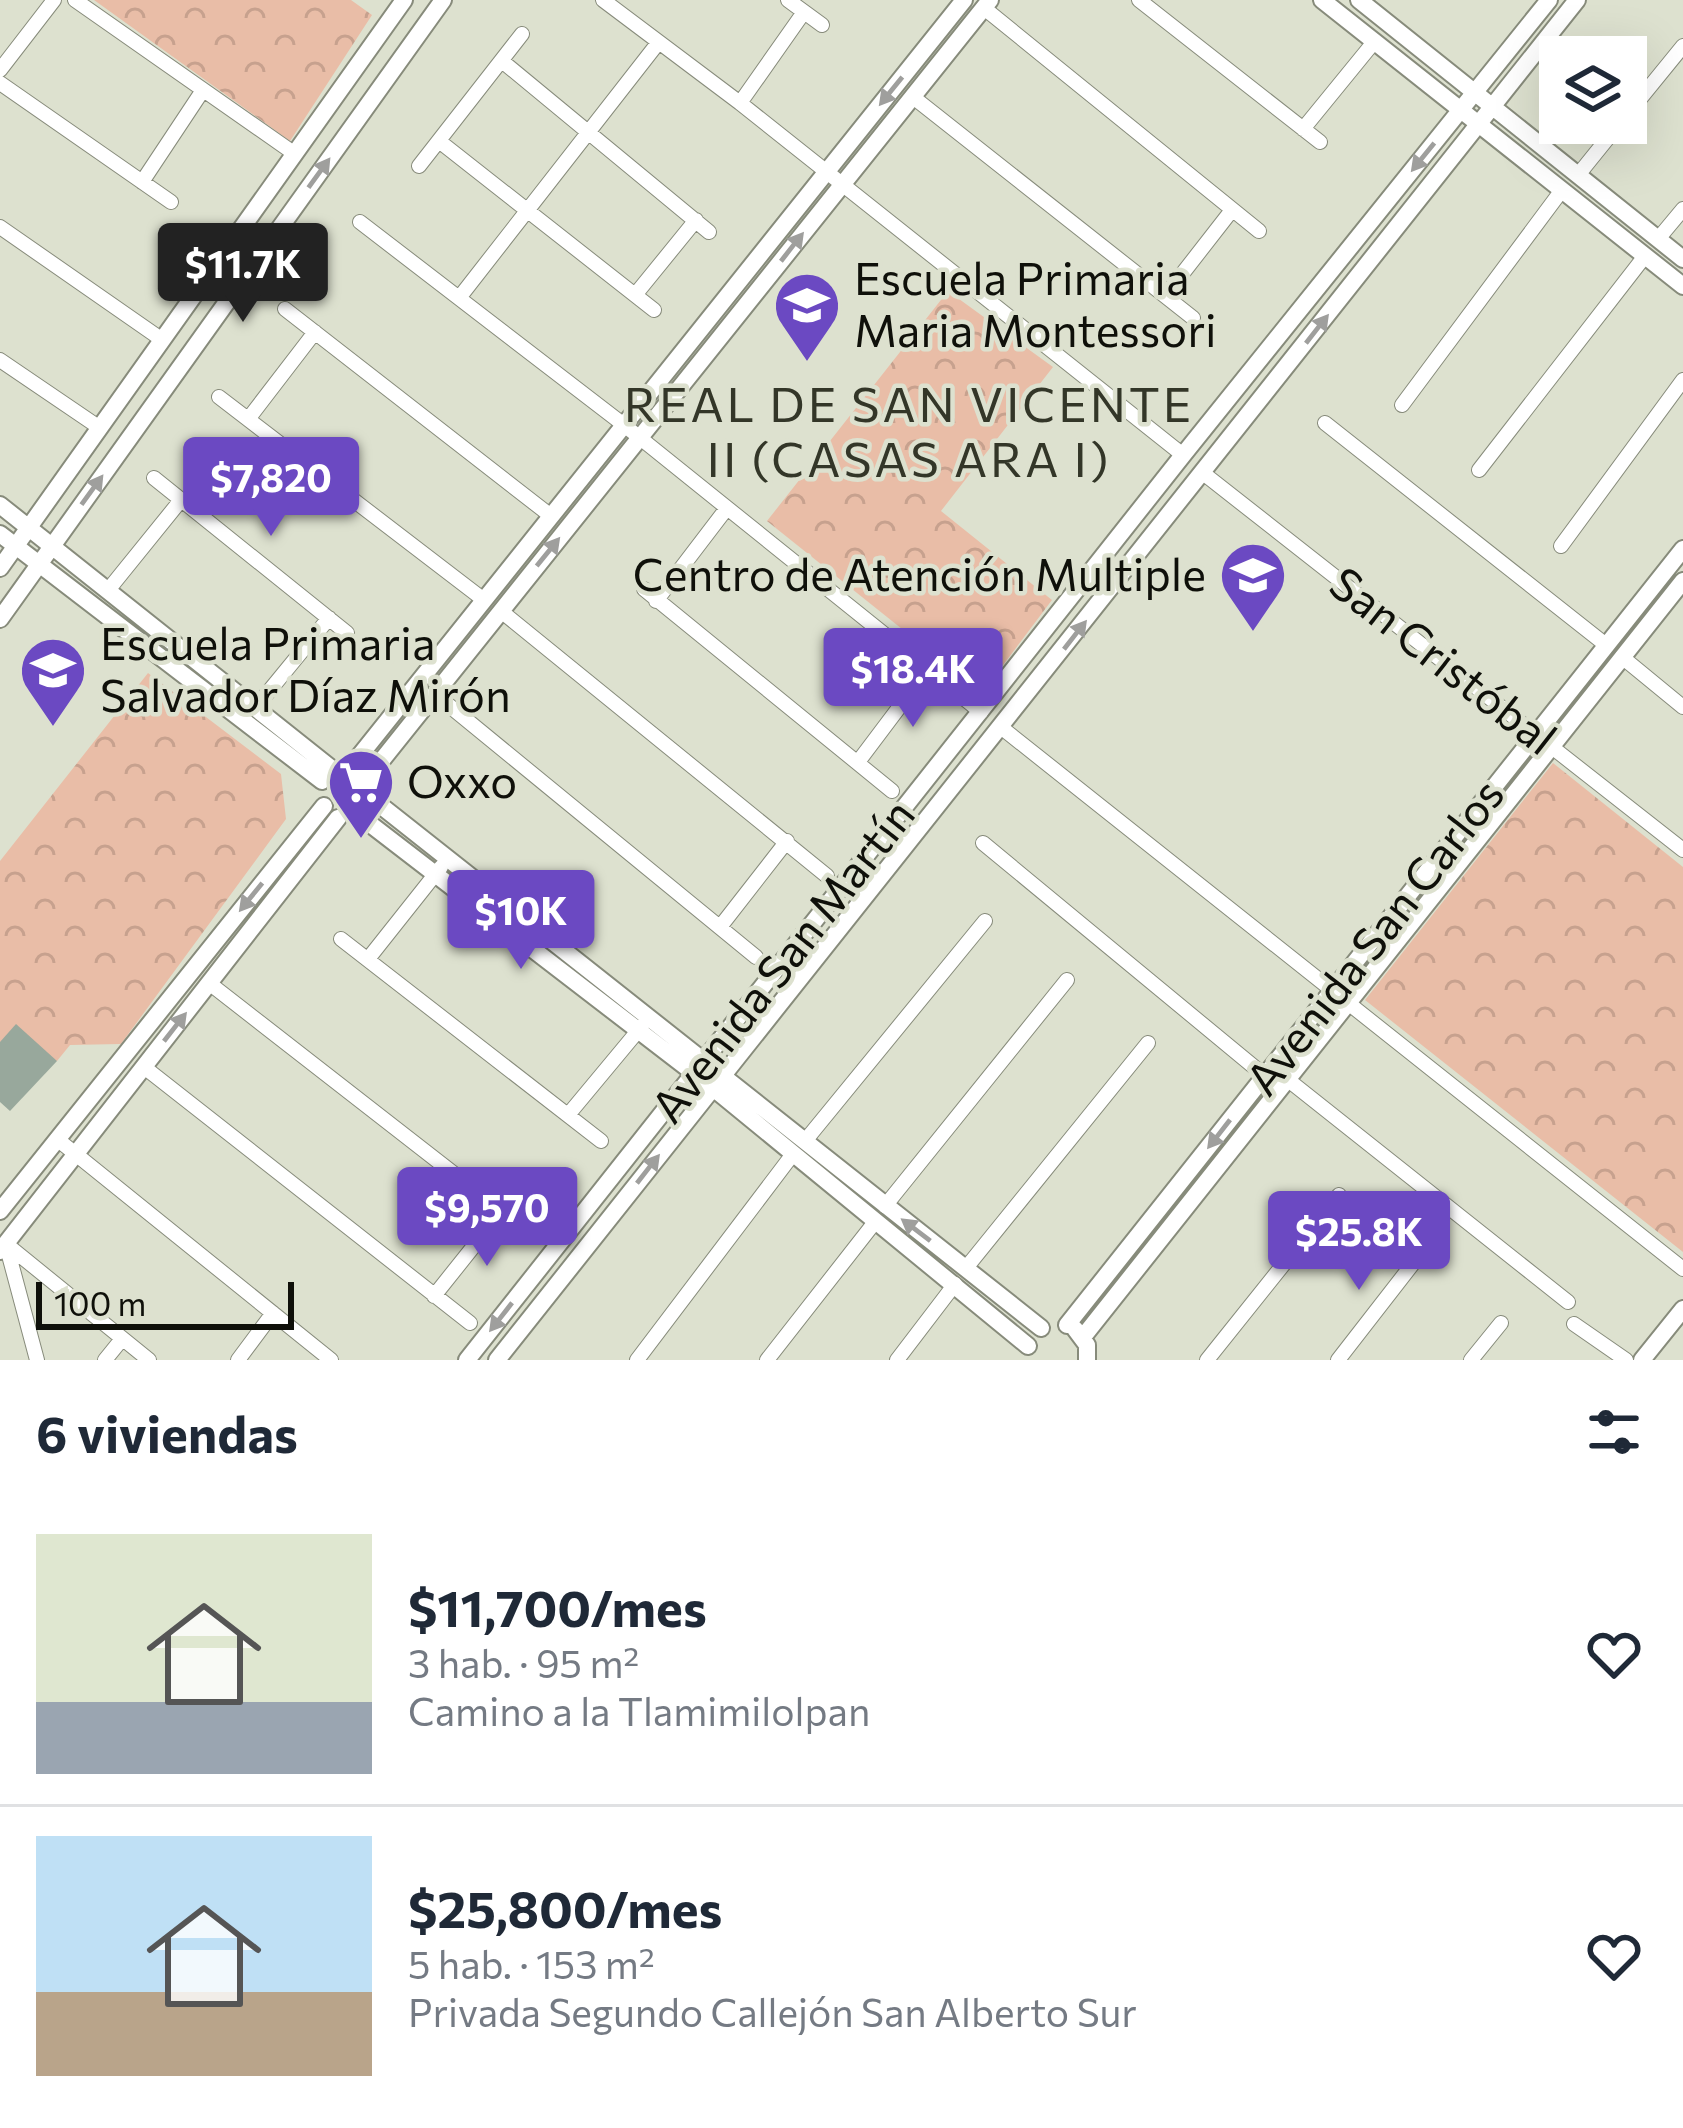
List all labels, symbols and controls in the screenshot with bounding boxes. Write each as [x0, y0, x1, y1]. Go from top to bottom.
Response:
map controls [1539, 36, 1647, 144]
button: layers [1539, 36, 1647, 144]
one-way arrow [878, 76, 904, 106]
one-way arrow [1411, 142, 1437, 172]
one-way arrow [307, 157, 331, 189]
pin: $11.7K [145, 223, 341, 325]
one-way arrow [778, 232, 804, 263]
text: $11.7K [185, 238, 301, 286]
place label: Escuela Primaria Maria Montessori [854, 249, 1217, 356]
school or university icon: Escuela Primaria Maria Montessori [772, 270, 842, 364]
one-way arrow [1304, 314, 1329, 345]
district label: REAL DE SAN VICENTE II (CASAS ARA I) [624, 373, 1194, 487]
pin: $7,820 [173, 437, 369, 539]
text: $7,820 [210, 452, 332, 500]
one-way arrow [80, 474, 103, 506]
one-way arrow [535, 537, 561, 568]
school or university icon: Centro de Atención Multiple [1218, 540, 1288, 634]
place label: Centro de Atención Multiple [633, 545, 1206, 600]
street label: San Cristóbal [1321, 554, 1569, 764]
place label: Escuela Primaria Salvador Díaz Mirón [100, 614, 511, 721]
one-way arrow [1062, 620, 1087, 651]
pin: $18.4K [815, 628, 1011, 730]
school or university icon: Escuela Primaria Salvador Díaz Mirón [18, 635, 88, 729]
text: $18.4K [851, 643, 975, 691]
supermarket icon: Oxxo [326, 747, 396, 841]
place label: Oxxo [407, 752, 517, 807]
street label: Avenida San Carlos [1233, 766, 1513, 1104]
street label: Avenida San Martín [638, 787, 924, 1132]
pin: $10K [450, 870, 592, 972]
one-way arrow [239, 882, 264, 913]
text: $10K [474, 885, 568, 933]
one-way arrow [162, 1011, 187, 1042]
one-way arrow [1207, 1118, 1232, 1149]
one-way arrow [635, 1154, 659, 1185]
pin: $9,570 [389, 1167, 585, 1269]
text: $9,570 [424, 1182, 550, 1230]
pin: $25.8K [1261, 1191, 1457, 1293]
text: $25.8K [1295, 1206, 1423, 1254]
one-way arrow [900, 1219, 932, 1243]
scale bar [36, 1276, 294, 1329]
text: 100 m [54, 1282, 146, 1323]
one-way arrow [489, 1302, 514, 1333]
icon: filters [1581, 1399, 1647, 1465]
text: 6 viviendas [36, 1401, 298, 1464]
text: $11,700/mes [408, 1575, 707, 1638]
icon: home [132, 1582, 276, 1726]
icon: heart [1581, 1621, 1647, 1687]
text: 3 hab. · 95 m² [408, 1638, 639, 1686]
text: Camino a la Tlamimilolpan [408, 1686, 870, 1734]
text: $25,800/mes [408, 1876, 722, 1939]
icon: home [132, 1884, 276, 2028]
icon: heart [1581, 1923, 1647, 1989]
text: 5 hab. · 153 m² [408, 1939, 655, 1987]
text: Privada Segundo Callejón San Alberto Sur [408, 1987, 1137, 2035]

